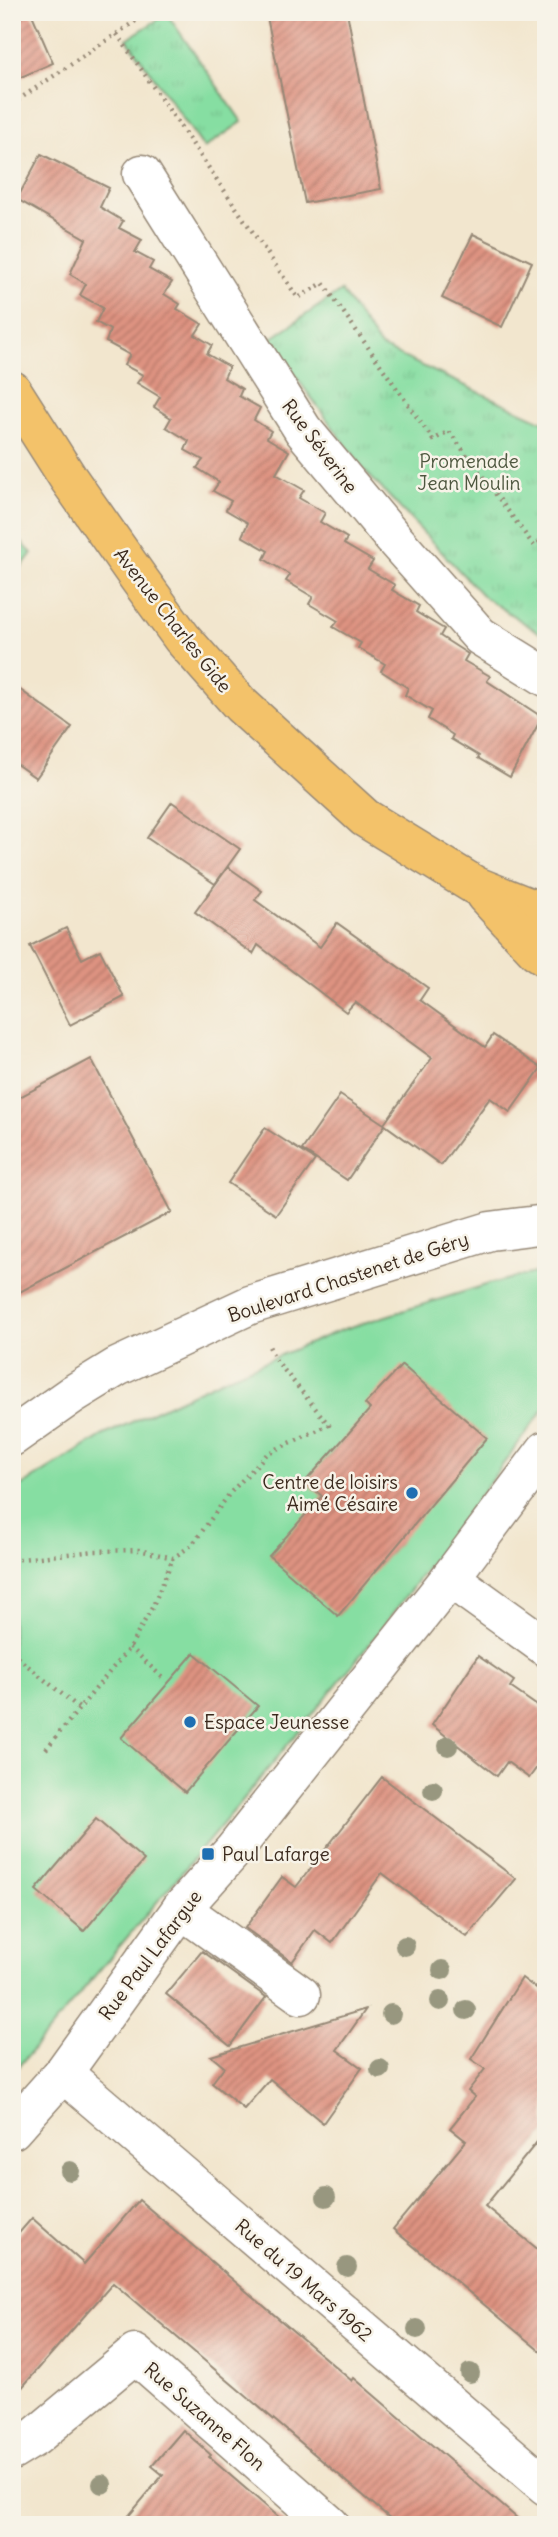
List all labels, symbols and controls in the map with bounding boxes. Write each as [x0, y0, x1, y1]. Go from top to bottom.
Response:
street label: Rue Séverine [277, 394, 363, 498]
park label: Promenade Jean Moulin [418, 449, 520, 495]
street label: Avenue Charles Gide [109, 543, 237, 697]
street label: Boulevard Chastenet de Géry [225, 1227, 471, 1327]
place label: Centre de loisirs Aimé Césaire [262, 1470, 398, 1516]
marker: Centre de loisirs Aimé Césaire [404, 1485, 420, 1501]
place label: Espace Jeunesse [204, 1710, 349, 1734]
marker: Espace Jeunesse [182, 1714, 198, 1730]
place label: Paul Lafarge [222, 1842, 330, 1866]
marker: Paul Lafarge [200, 1846, 216, 1862]
street label: Rue Paul Lafargue [93, 1885, 207, 2025]
street label: Rue du 19 Mars 1962 [230, 2214, 378, 2346]
street label: Rue Suzanne Flon [140, 2357, 270, 2475]

